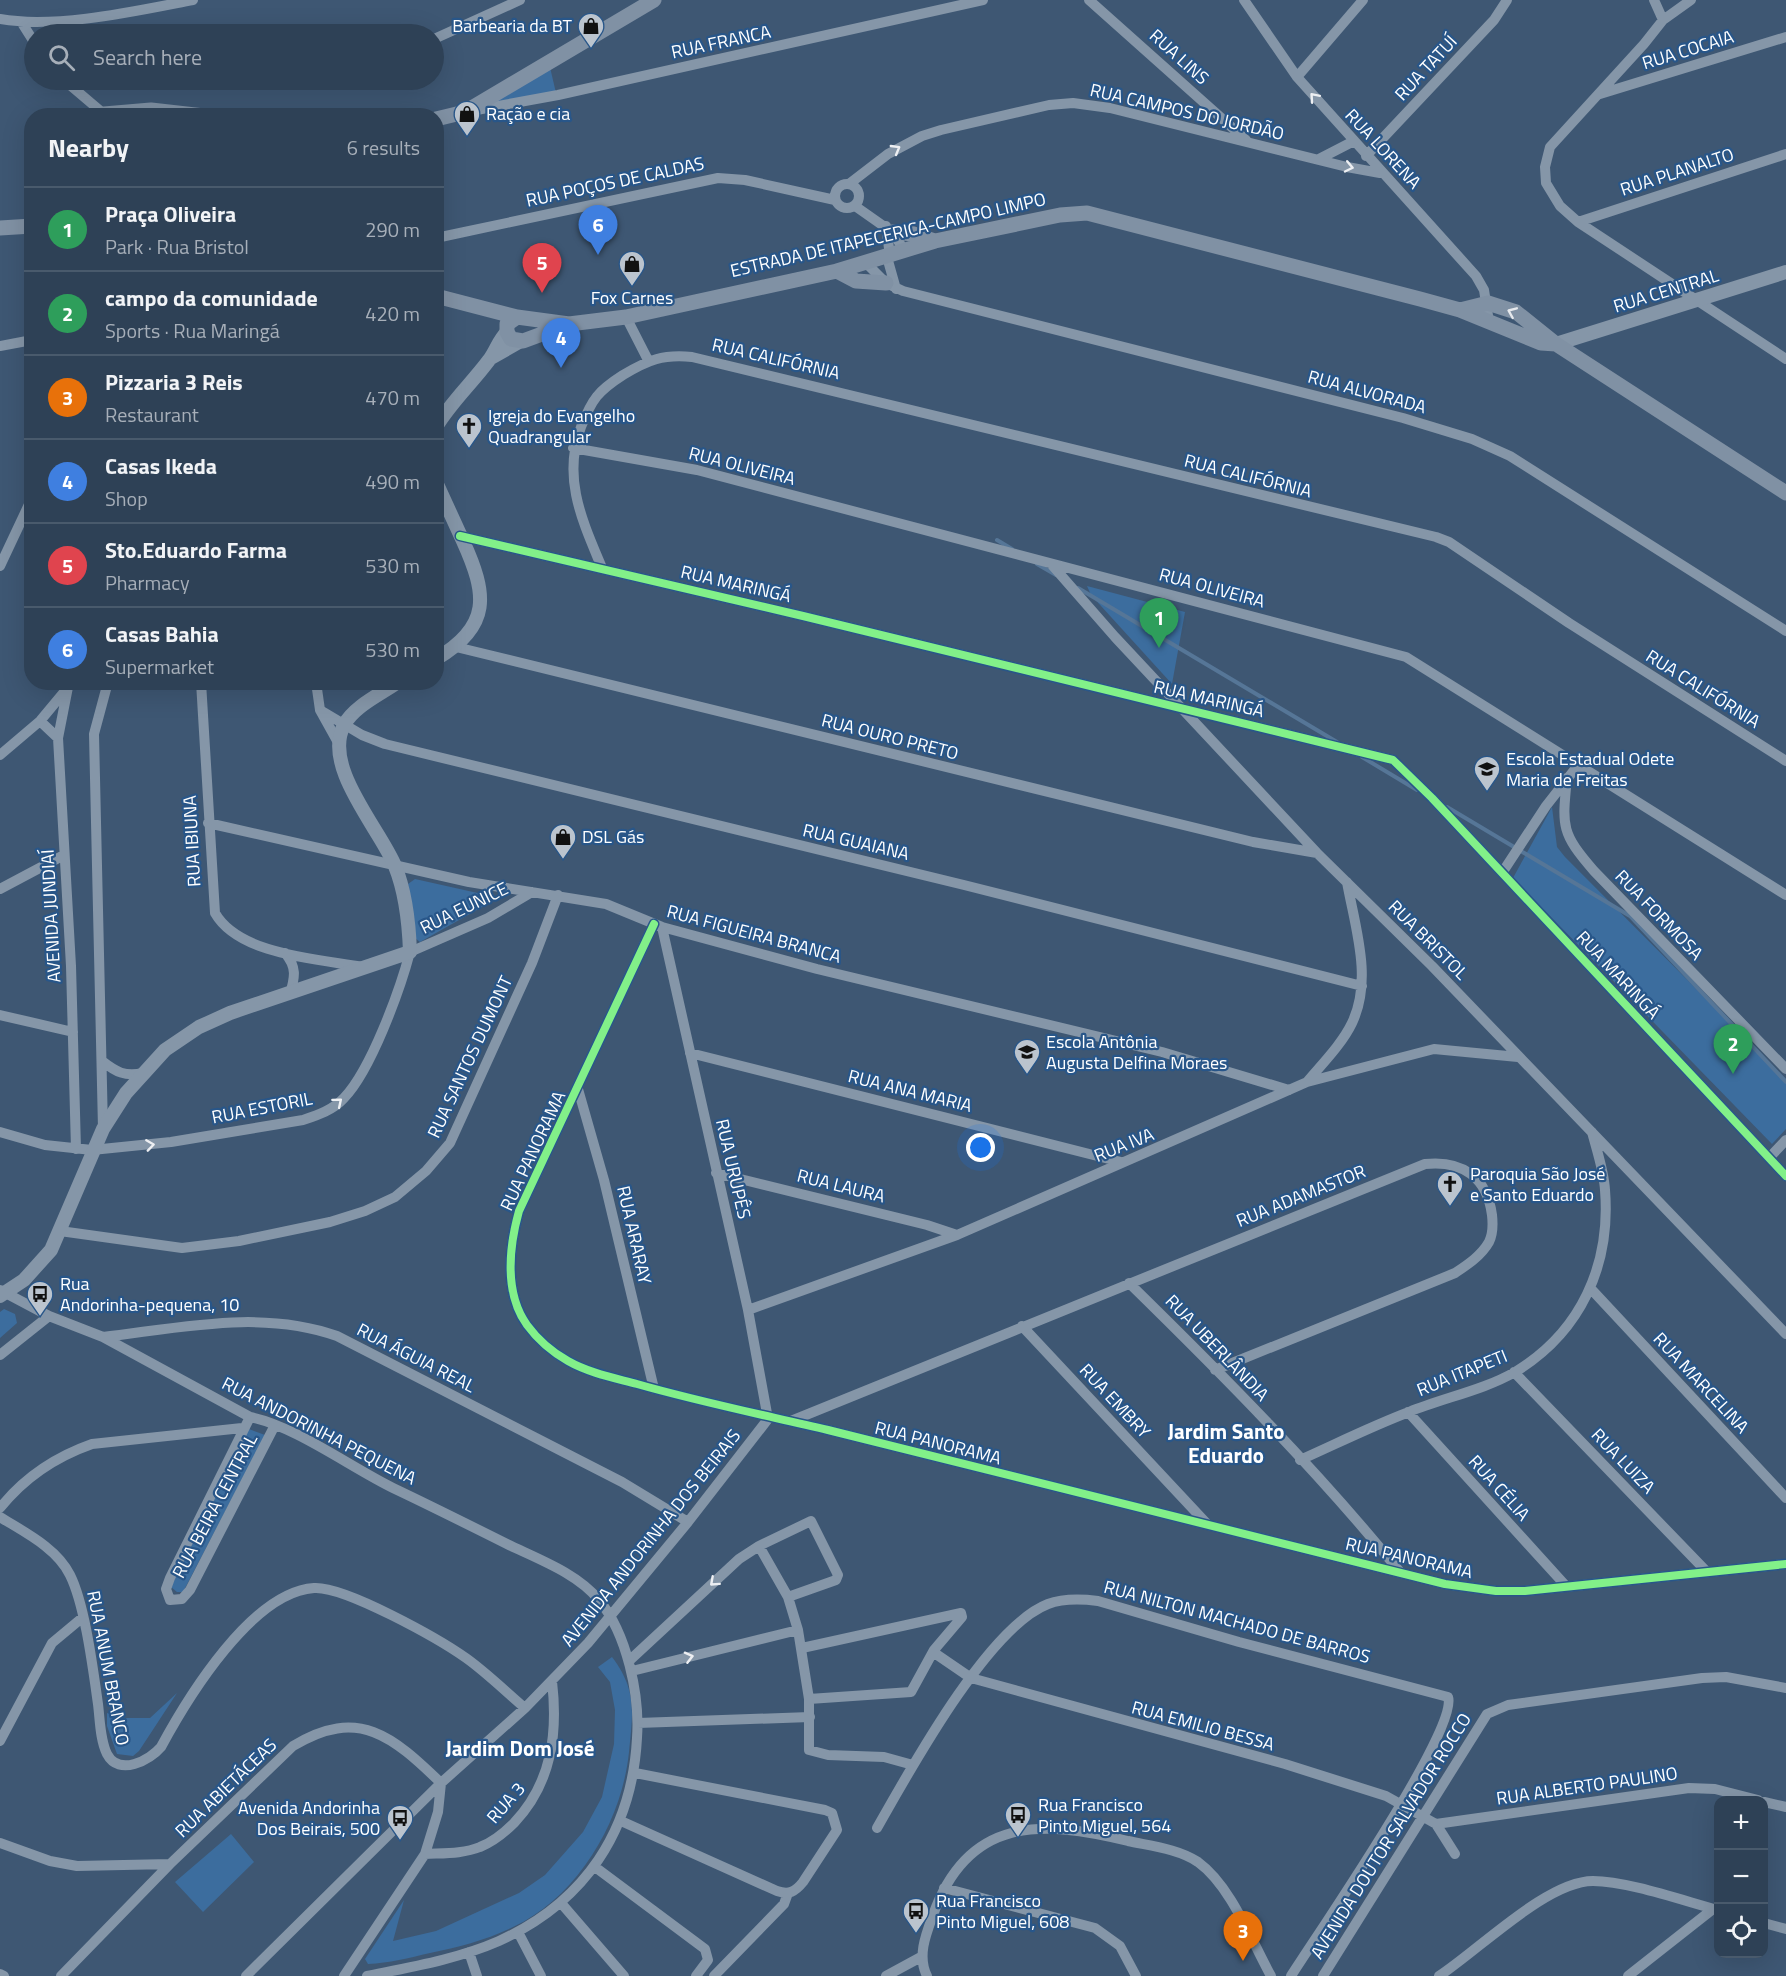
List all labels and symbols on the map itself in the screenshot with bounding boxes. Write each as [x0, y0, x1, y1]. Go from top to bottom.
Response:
shop icon: Barbearia da BT [576, 11, 606, 49]
place label: Barbearia da BT [452, 12, 573, 39]
street label: RUA FRANCA [669, 18, 773, 65]
street label: RUA LINS [1143, 22, 1215, 91]
street label: RUA COCAIA [1639, 23, 1737, 76]
street label: RUA TATUÍ [1388, 28, 1464, 107]
street label: RUA CAMPOS DO JORDÃO [1087, 76, 1287, 147]
one-way arrow [1310, 93, 1321, 104]
shop icon: Ração e cia [452, 99, 482, 137]
place label: Ração e cia [486, 100, 570, 127]
street label: RUA LORENA [1339, 102, 1428, 195]
street label: RUA PLANALTO [1617, 140, 1737, 203]
one-way arrow [890, 145, 900, 157]
street label: RUA POÇOS DE CALDAS [523, 149, 706, 214]
one-way arrow [1344, 160, 1354, 173]
street label: ESTRADA DE ITAPECERICA-CAMPO LIMPO [727, 185, 1048, 284]
pin: 6 [578, 206, 618, 255]
pin: 5 [522, 244, 562, 293]
shop icon: Fox Carnes [617, 249, 647, 287]
street label: RUA CENTRAL [1610, 262, 1722, 319]
place label: Fox Carnes [591, 284, 673, 311]
one-way arrow [1508, 307, 1519, 319]
pin: 4 [542, 318, 580, 368]
street label: RUA CALIFÓRNIA [710, 331, 843, 386]
street label: RUA ALVORADA [1305, 363, 1430, 420]
place label: Igreja do Evangelho Quadrangular [488, 402, 635, 450]
church icon: Igreja do Evangelho Quadrangular [454, 411, 484, 449]
street label: RUA OLIVEIRA [686, 439, 798, 492]
street label: RUA CALIFÓRNIA [1182, 447, 1315, 504]
street label: RUA MARINGÁ [678, 558, 794, 609]
street label: RUA OLIVEIRA [1156, 560, 1268, 615]
pin: 1 [1140, 598, 1178, 648]
street label: RUA CALIFÓRNIA [1641, 643, 1766, 735]
street label: RUA MARINGÁ [1151, 673, 1267, 724]
street label: RUA OURO PRETO [819, 706, 961, 767]
place label: Escola Estadual Odete Maria de Freitas [1506, 745, 1674, 793]
school or university icon: Escola Estadual Odete Maria de Freitas [1472, 754, 1502, 792]
street label: RUA IBIUNA [176, 794, 207, 888]
street label: RUA GUAIANA [800, 816, 912, 867]
shop icon: DSL Gás [548, 822, 578, 860]
place label: DSL Gás [582, 823, 644, 850]
street label: AVENIDA JUNDIAÍ [33, 848, 67, 983]
street label: RUA FORMOSA [1609, 863, 1710, 966]
street label: RUA EUNICE [415, 875, 512, 941]
street label: RUA BRISTOL [1382, 894, 1475, 986]
street label: RUA FIGUEIRA BRANCA [664, 897, 844, 970]
street label: RUA MARINGÁ [1570, 924, 1667, 1025]
street label: RUA SANTOS DUMONT [420, 971, 519, 1142]
pin: 2 [1714, 1024, 1752, 1074]
place label: Escola Antônia Augusta Delfina Moraes [1046, 1028, 1227, 1076]
school or university icon: Escola Antônia Augusta Delfina Moraes [1012, 1037, 1042, 1075]
street label: RUA ANA MARIA [845, 1062, 975, 1119]
street label: RUA ESTORIL [209, 1084, 315, 1130]
street label: RUA PANORAMA [493, 1086, 572, 1215]
one-way arrow [331, 1098, 342, 1109]
street label: RUA URUPÊS [709, 1116, 758, 1222]
street label: RUA IVA [1090, 1120, 1158, 1169]
your location [966, 1133, 995, 1162]
one-way arrow [146, 1140, 155, 1152]
street label: RUA ADAMASTOR [1232, 1157, 1370, 1234]
place label: Paroquia São José e Santo Eduardo [1470, 1160, 1605, 1208]
street label: RUA LAURA [794, 1162, 888, 1210]
church icon: Paroquia São José e Santo Eduardo [1435, 1169, 1465, 1207]
street label: RUA ARARAY [610, 1183, 659, 1287]
place label: Rua Andorinha-pequena, 10 [60, 1270, 239, 1318]
bus stop icon: Rua Andorinha-pequena, 10 [25, 1279, 55, 1317]
street label: RUA UBERLÂNDIA [1159, 1288, 1276, 1407]
street label: RUA ÁGUIA REAL [352, 1316, 481, 1399]
street label: RUA MARCELINA [1647, 1326, 1756, 1440]
street label: RUA ITAPETI [1412, 1342, 1511, 1403]
street label: RUA EMBRY [1074, 1357, 1157, 1444]
street label: RUA ANDORINHA PEQUENA [217, 1370, 421, 1491]
street label: RUA PANORAMA [872, 1414, 1005, 1471]
district label: Jardim Santo Eduardo [1168, 1415, 1284, 1471]
street label: RUA LUIZA [1585, 1422, 1662, 1500]
street label: AVENIDA ANDORINHA DOS BEIRAIS [554, 1423, 747, 1652]
street label: RUA BEIRA CENTRAL [165, 1428, 264, 1583]
street label: RUA CÉLIA [1462, 1449, 1537, 1527]
street label: RUA PANORAMA [1343, 1530, 1476, 1585]
street label: RUA NILTON MACHADO DE BARROS [1101, 1573, 1373, 1670]
one-way arrow [710, 1575, 720, 1586]
street label: RUA ANUM BRANCO [80, 1588, 137, 1748]
one-way arrow [683, 1652, 693, 1665]
street label: RUA EMILIO BESSA [1129, 1693, 1278, 1758]
street label: AVENIDA DOUTOR SALVADOR ROCCO [1303, 1707, 1478, 1964]
street label: RUA ABIETÁCEAS [169, 1732, 283, 1843]
district label: Jardim Dom José [446, 1732, 594, 1764]
street label: RUA ALBERTO PAULINO [1494, 1759, 1679, 1812]
street label: RUA 3 [480, 1776, 531, 1829]
place label: Rua Francisco Pinto Miguel, 564 [1038, 1791, 1171, 1839]
place label: Avenida Andorinha Dos Beirais, 500 [238, 1794, 380, 1842]
bus stop icon: Rua Francisco Pinto Miguel, 564 [1003, 1800, 1033, 1838]
bus stop icon: Avenida Andorinha Dos Beirais, 500 [385, 1803, 415, 1841]
place label: Rua Francisco Pinto Miguel, 608 [936, 1887, 1069, 1935]
bus stop icon: Rua Francisco Pinto Miguel, 608 [901, 1896, 931, 1934]
pin: 3 [1224, 1912, 1262, 1961]

